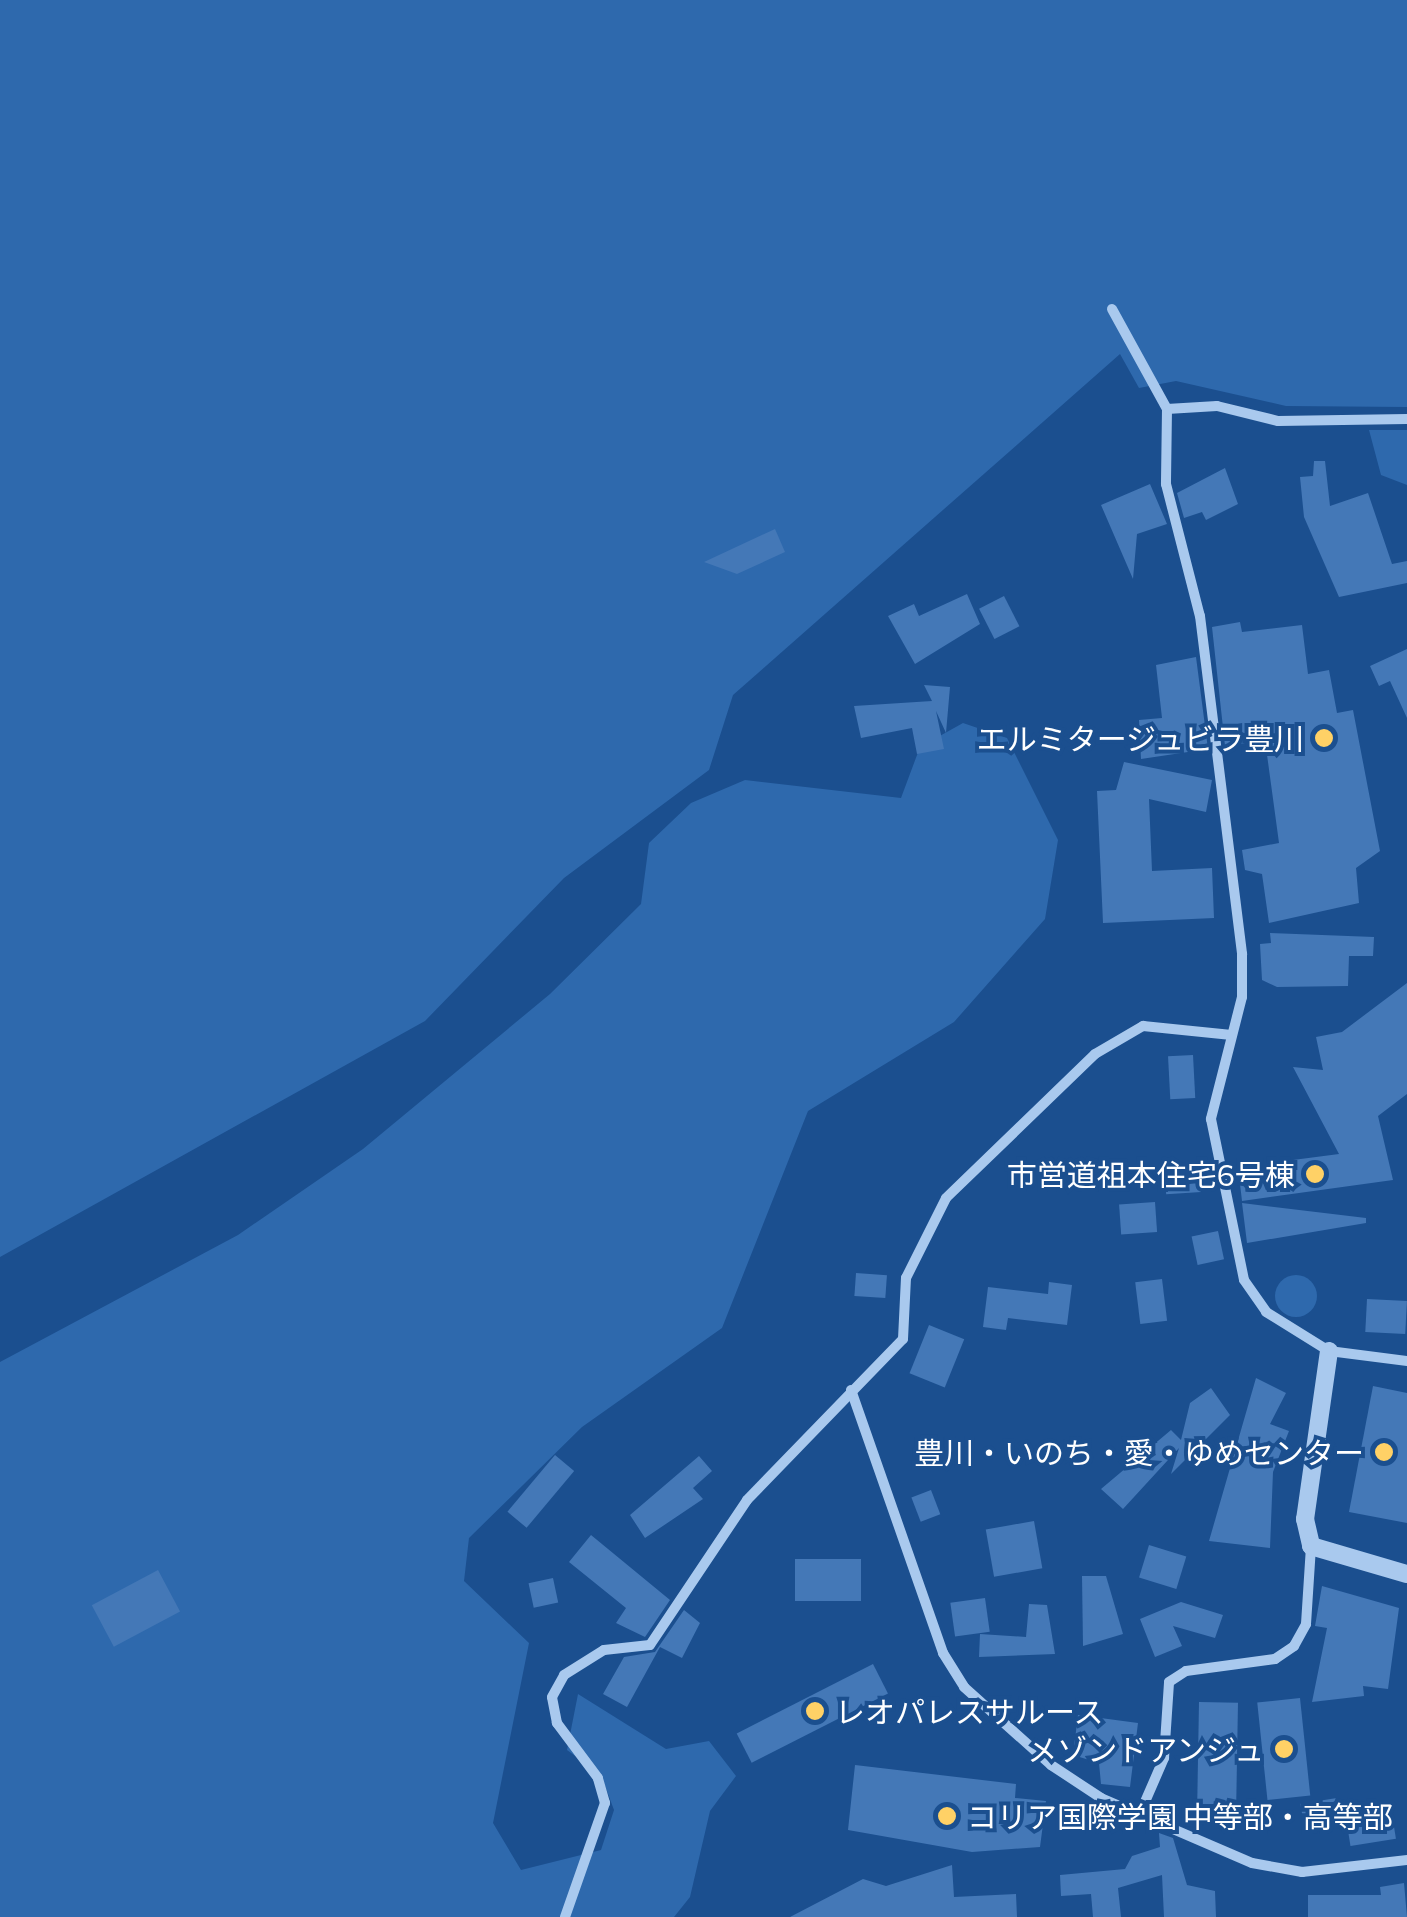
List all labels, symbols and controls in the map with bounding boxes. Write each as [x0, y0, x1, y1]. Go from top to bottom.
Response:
place label: エルミタージュビラ豊川 [974, 720, 1304, 756]
marker: エルミタージュビラ豊川 [1313, 727, 1335, 749]
place label: 市営道祖本住宅6号棟 [1007, 1156, 1295, 1192]
marker: 市営道祖本住宅6号棟 [1304, 1163, 1326, 1185]
place label: 豊川・いのち・愛・ゆめセンター [914, 1434, 1364, 1470]
marker: 豊川・いのち・愛・ゆめセンター [1373, 1441, 1395, 1463]
place label: レオパレスサルース [835, 1693, 1105, 1729]
marker: レオパレスサルース [804, 1700, 826, 1722]
place label: メゾンドアンジュ [1024, 1731, 1264, 1767]
marker: メゾンドアンジュ [1273, 1738, 1295, 1760]
place label: コリア国際学園 中等部・高等部 [967, 1798, 1393, 1834]
marker: コリア国際学園 中等部・高等部 [936, 1805, 958, 1827]

